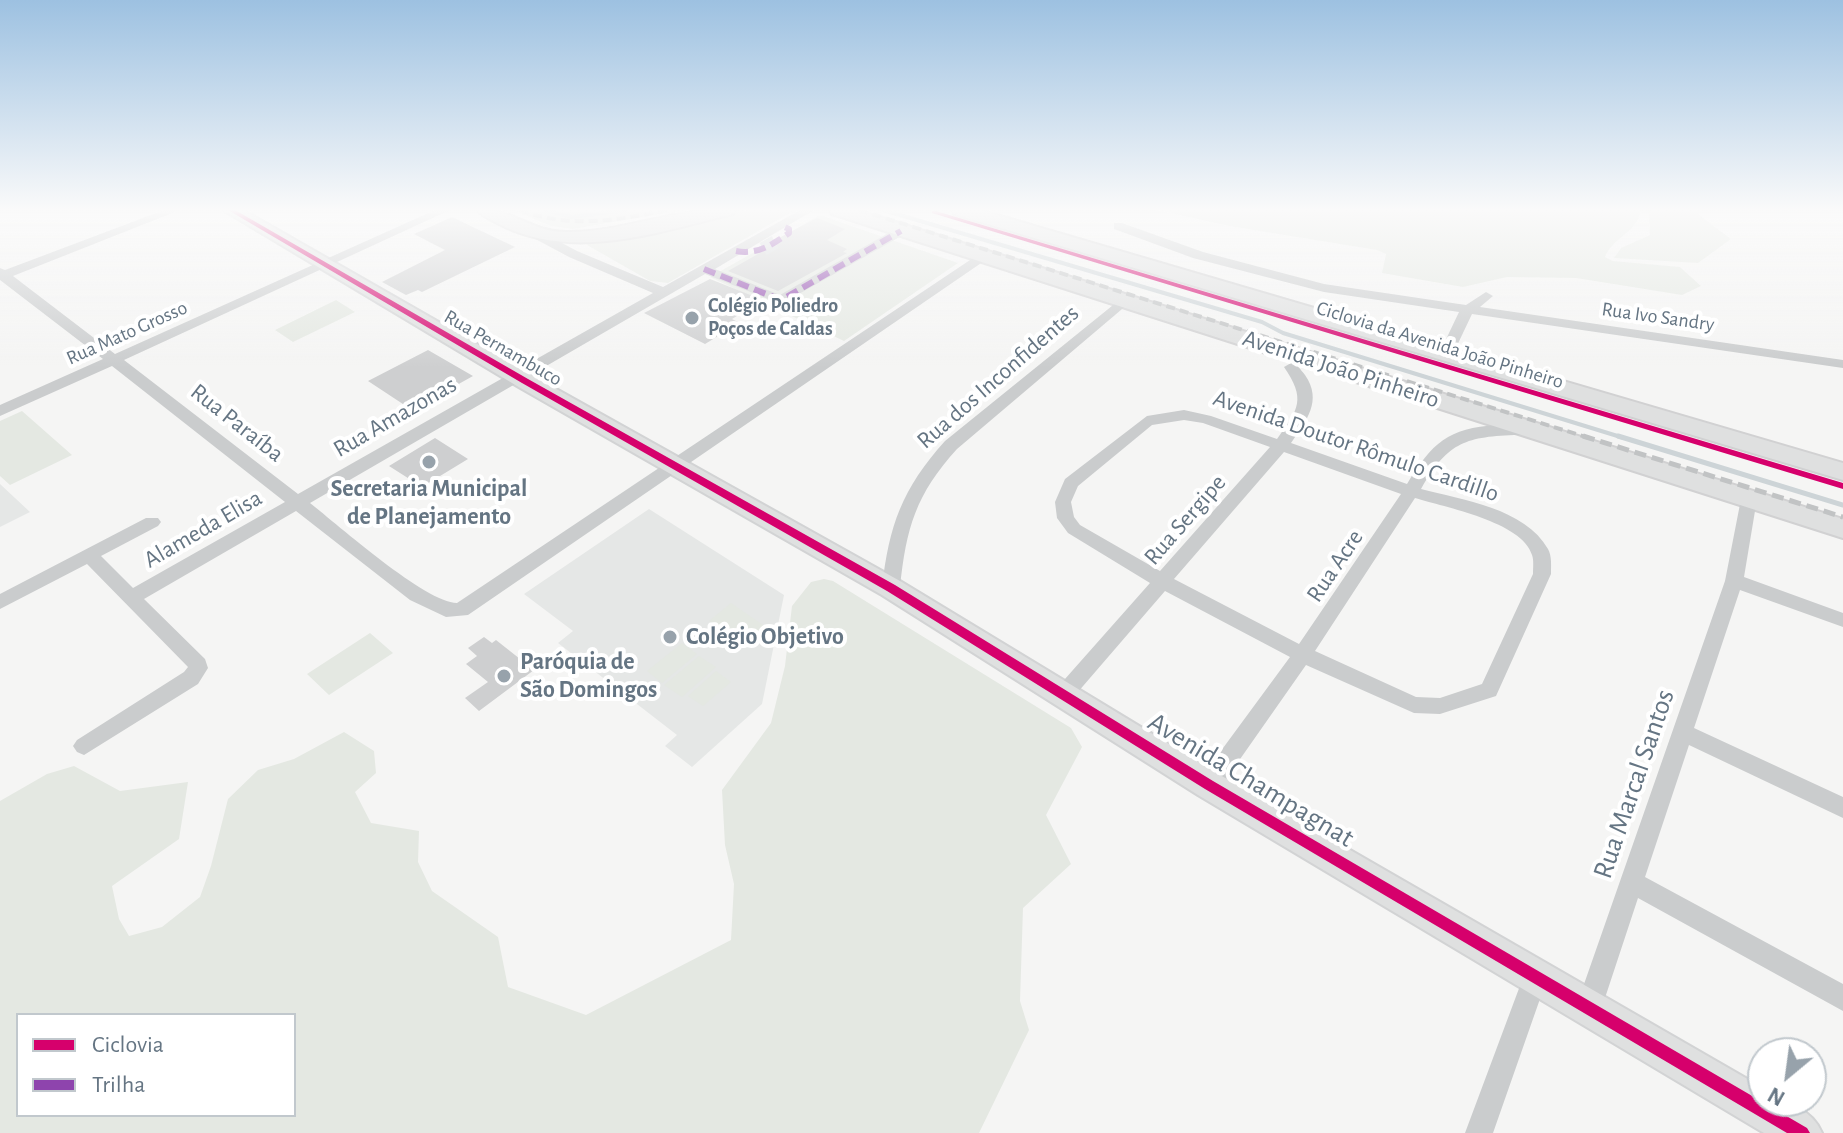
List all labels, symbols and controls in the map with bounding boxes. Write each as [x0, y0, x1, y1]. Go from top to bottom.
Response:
place label: Colégio Poliedro Poços de Caldas [708, 294, 838, 341]
street label: Rua Mato Grosso [63, 296, 191, 370]
street label: Ciclovia da Avenida João Pinheiro [1314, 296, 1566, 394]
street label: Rua Ivo Sandry [1600, 297, 1716, 337]
street label: Rua dos Inconfidentes [911, 299, 1085, 455]
street label: Rua Pernambuco [440, 305, 566, 391]
marker: Colégio Poliedro Poços de Caldas [683, 309, 701, 327]
street label: Avenida João Pinheiro [1239, 324, 1443, 414]
street label: Rua Amazonas [328, 370, 462, 464]
street label: Rua Paraíba [185, 378, 289, 468]
street label: Avenida Doutor Rômulo Cardillo [1209, 384, 1503, 508]
marker: Secretaria Municipal de Planejamento [420, 453, 438, 471]
street label: Rua Sergipe [1138, 469, 1232, 571]
place label: Secretaria Municipal de Planejamento [331, 475, 527, 531]
street label: Alameda Elisa [139, 484, 267, 574]
street label: Rua Acre [1300, 524, 1370, 608]
place label: Colégio Objetivo [686, 623, 844, 651]
marker: Colégio Objetivo [661, 628, 679, 646]
place label: Paróquia de São Domingos [520, 648, 657, 704]
marker: Paróquia de São Domingos [495, 667, 513, 685]
street label: Rua Marcal Santos [1586, 685, 1682, 883]
street label: Avenida Champagnat [1142, 705, 1360, 855]
legend [16, 1013, 296, 1117]
text: Ciclovia [92, 1033, 164, 1057]
north arrow [1747, 1037, 1827, 1117]
text: Trilha [92, 1073, 145, 1097]
text: N [1764, 1083, 1788, 1110]

